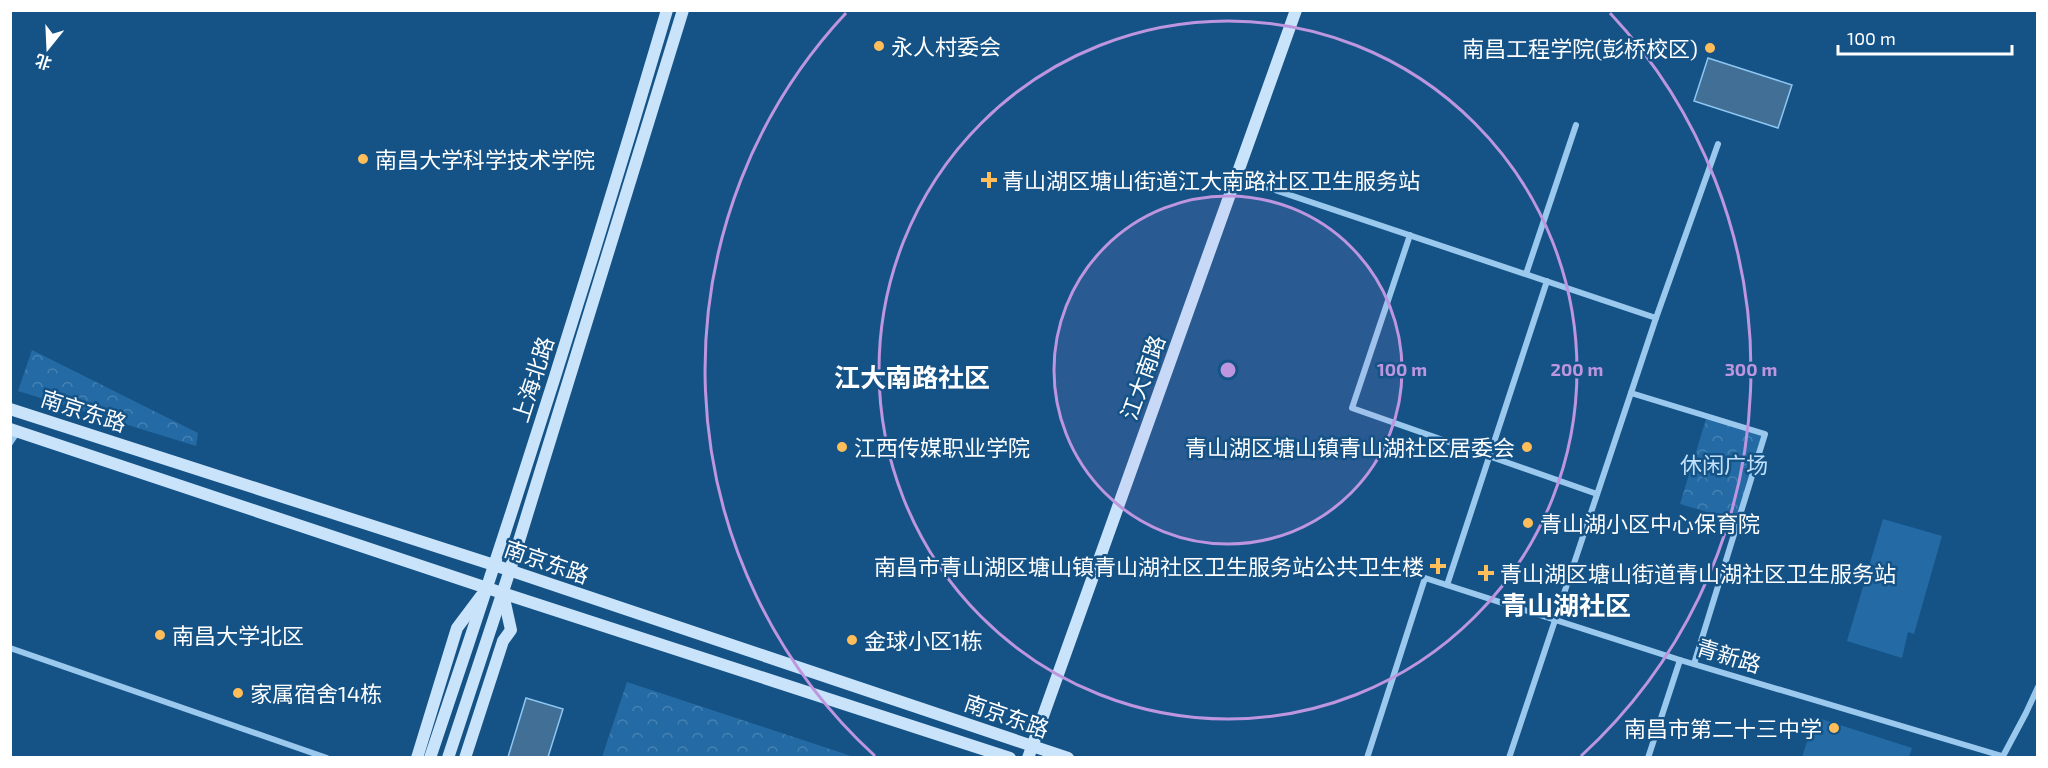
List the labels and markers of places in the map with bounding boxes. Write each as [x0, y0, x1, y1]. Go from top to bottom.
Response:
place label: 永人村委会 [891, 33, 1001, 59]
place label: 南昌工程学院(彭桥校区) [1462, 35, 1698, 61]
marker: 永人村委会 [872, 39, 886, 53]
marker: 南昌工程学院(彭桥校区) [1703, 41, 1717, 55]
place label: 南昌大学科学技术学院 [375, 146, 595, 172]
marker: 南昌大学科学技术学院 [356, 152, 370, 166]
place label: 青山湖区塘山街道江大南路社区卫生服务站 [1002, 167, 1420, 193]
marker: 青山湖区塘山街道江大南路社区卫生服务站 [980, 171, 998, 189]
centre of rings [1218, 360, 1238, 380]
place label: 江西传媒职业学院 [854, 434, 1030, 460]
place label: 青山湖区塘山镇青山湖社区居委会 [1185, 434, 1515, 460]
marker: 江西传媒职业学院 [835, 440, 849, 454]
marker: 青山湖区塘山镇青山湖社区居委会 [1520, 440, 1534, 454]
place label: 青山湖小区中心保育院 [1540, 510, 1760, 536]
marker: 青山湖小区中心保育院 [1521, 516, 1535, 530]
place label: 南昌市青山湖区塘山镇青山湖社区卫生服务站公共卫生楼 [874, 553, 1424, 579]
marker: 南昌市青山湖区塘山镇青山湖社区卫生服务站公共卫生楼 [1429, 557, 1447, 575]
place label: 青山湖区塘山街道青山湖社区卫生服务站 [1500, 560, 1896, 586]
marker: 青山湖区塘山街道青山湖社区卫生服务站 [1477, 564, 1495, 582]
place label: 南昌大学北区 [172, 622, 304, 648]
place label: 金球小区1栋 [864, 627, 983, 653]
marker: 南昌大学北区 [153, 628, 167, 642]
marker: 金球小区1栋 [845, 633, 859, 647]
place label: 家属宿舍14栋 [250, 680, 382, 706]
marker: 家属宿舍14栋 [231, 686, 245, 700]
place label: 南昌市第二十三中学 [1624, 715, 1822, 741]
marker: 南昌市第二十三中学 [1827, 721, 1841, 735]

